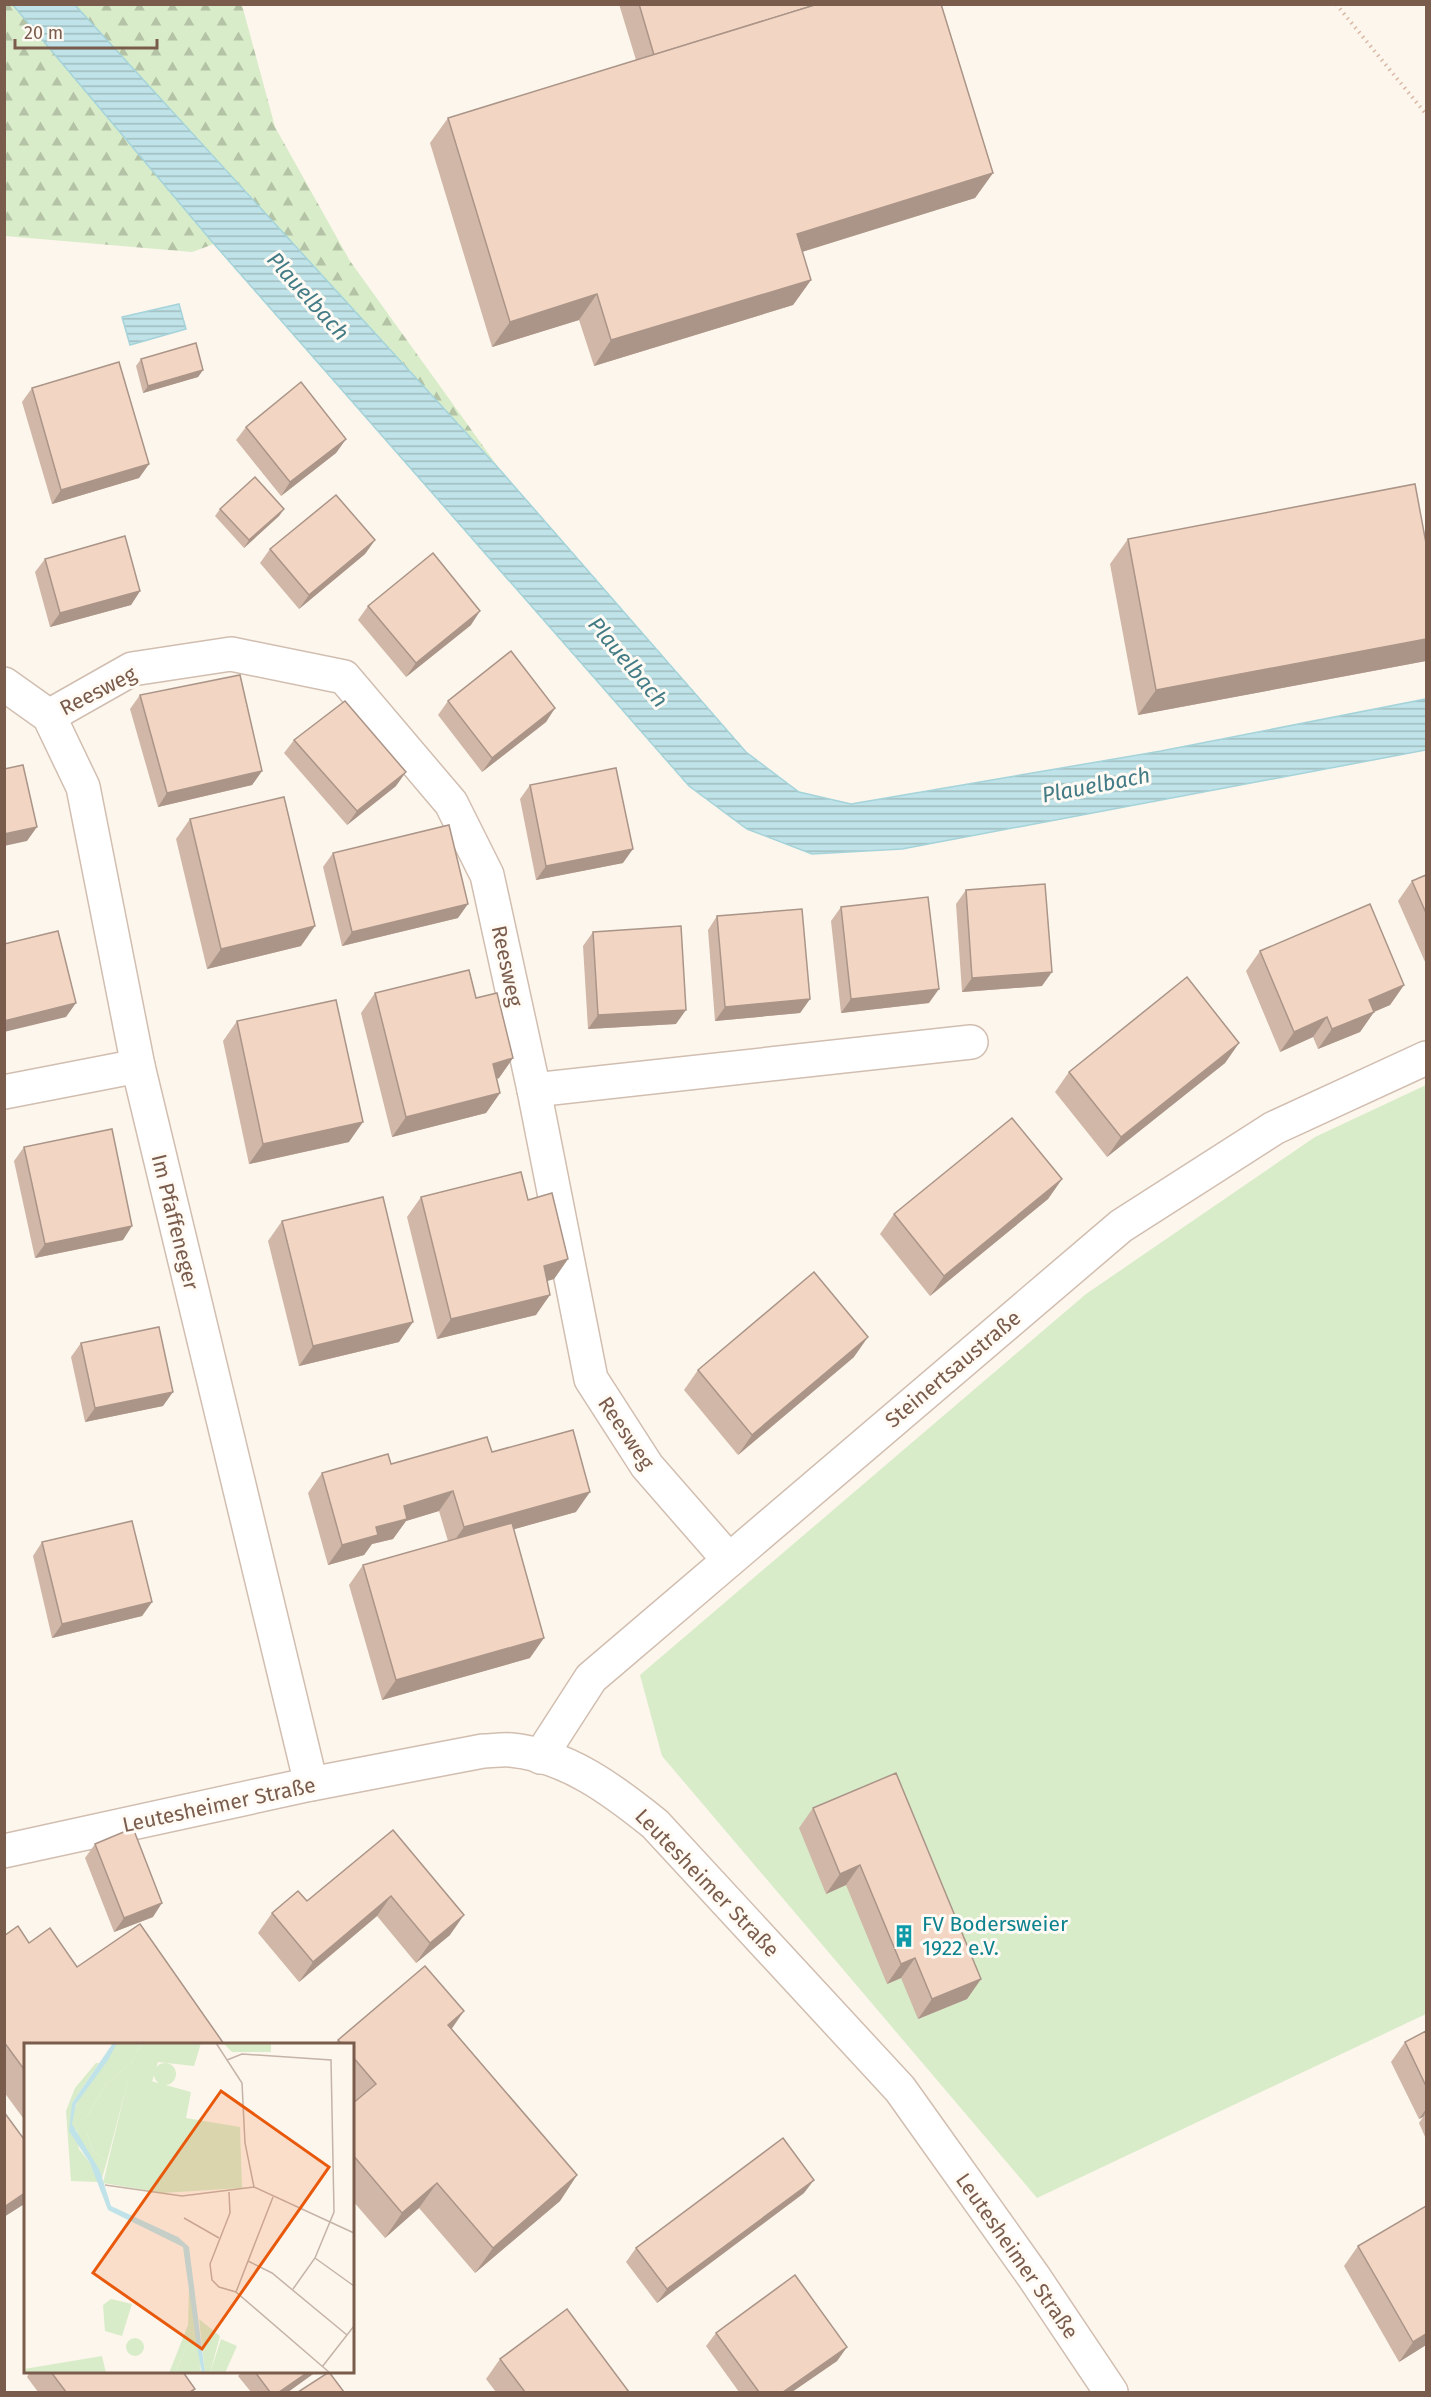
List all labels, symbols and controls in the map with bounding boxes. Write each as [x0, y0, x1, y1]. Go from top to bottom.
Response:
scale bar [15, 12, 158, 50]
text: 20 m [24, 22, 63, 44]
water label: Plauelbach [261, 246, 355, 346]
water label: Plauelbach [582, 611, 674, 713]
street label: Reesweg [55, 661, 141, 721]
water label: Plauelbach [1039, 761, 1153, 809]
street label: Reesweg [486, 923, 528, 1009]
street label: Im Pfaffeneger [146, 1151, 204, 1293]
street label: Steinertsaustraße [880, 1305, 1026, 1433]
street label: Reesweg [592, 1392, 660, 1474]
street label: Leutesheimer Straße [120, 1772, 318, 1838]
street label: Leutesheimer Straße [629, 1803, 785, 1963]
place label: FV Bodersweier 1922 e.V. [922, 1911, 1068, 1961]
building icon: FV Bodersweier 1922 e.V. [891, 1923, 917, 1949]
inset map [24, 2043, 354, 2373]
street label: Leutesheimer Straße [950, 2168, 1084, 2344]

